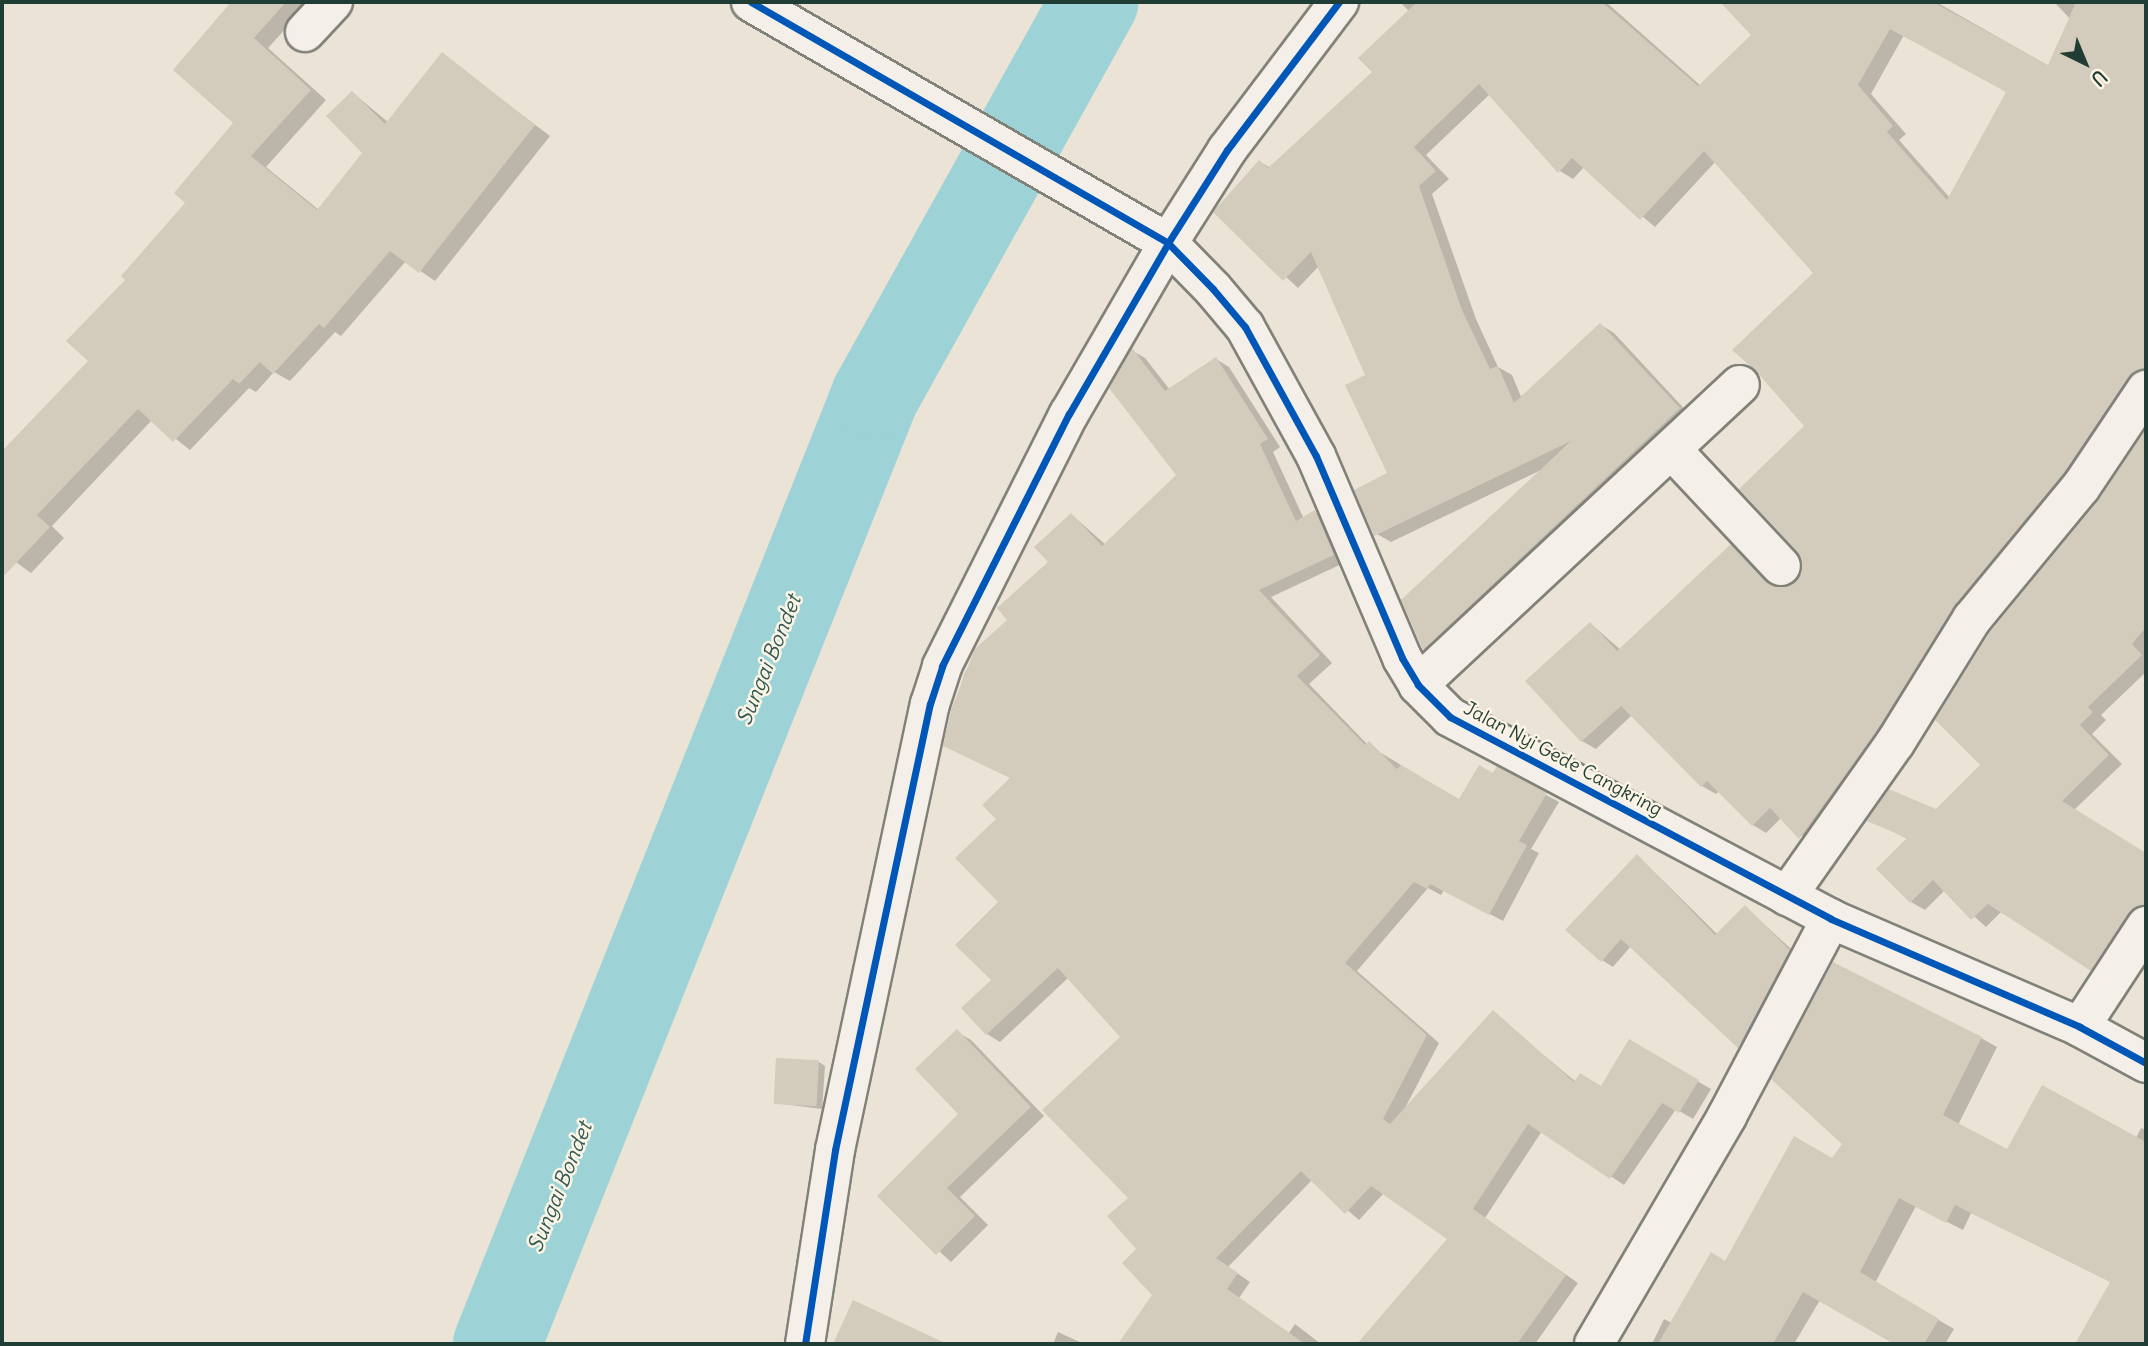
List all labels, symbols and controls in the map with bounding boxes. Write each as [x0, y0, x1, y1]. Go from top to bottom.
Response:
north arrow [2050, 28, 2120, 98]
text: U [2086, 65, 2112, 92]
water label: Sungai Bondet [731, 591, 807, 729]
street label: Jalan Nyi Gede Cangkring [1460, 697, 1666, 821]
water label: Sungai Bondet [522, 1118, 598, 1256]

